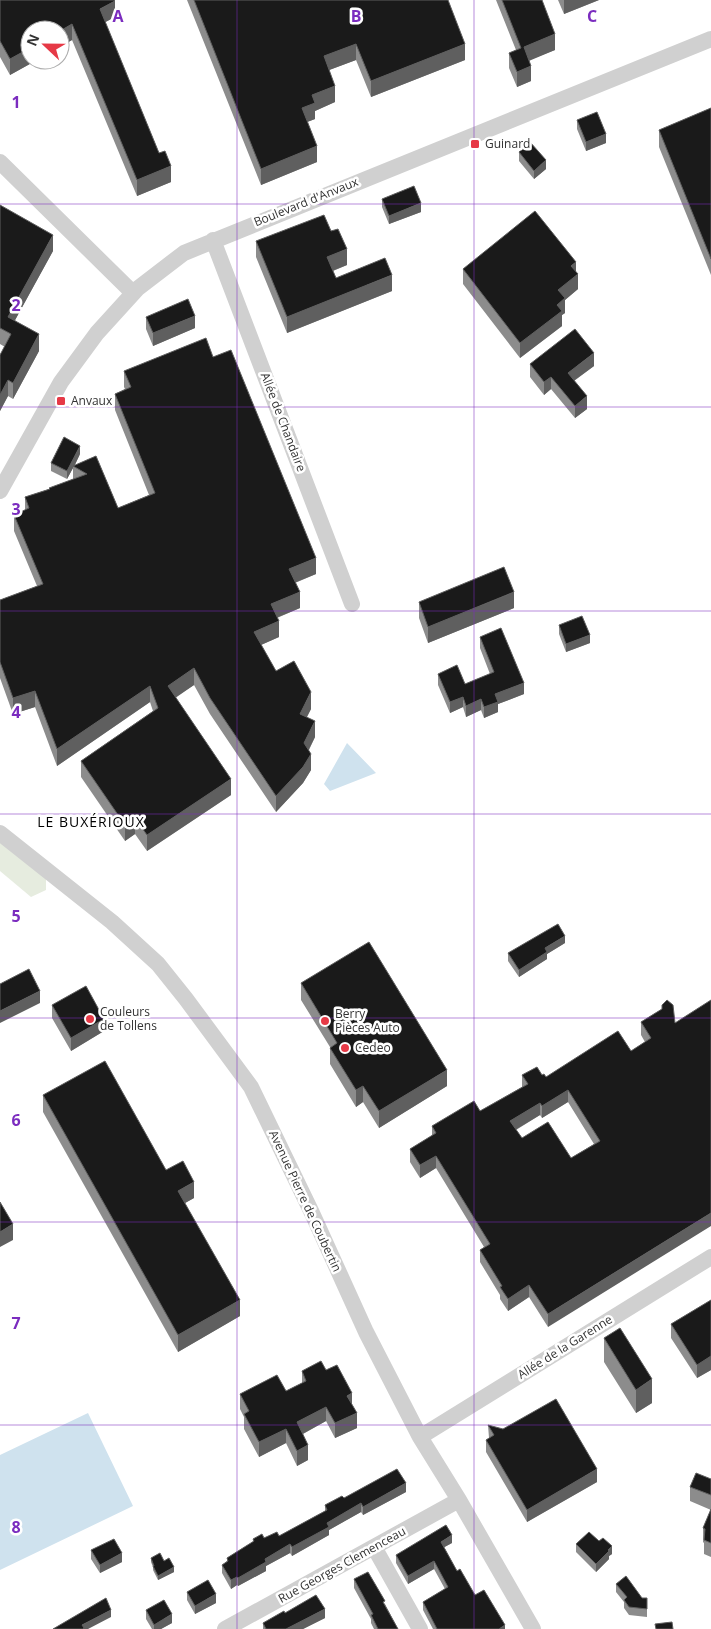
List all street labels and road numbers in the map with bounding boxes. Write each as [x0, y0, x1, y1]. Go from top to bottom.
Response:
street label: Boulevard d'Anvaux [251, 173, 361, 230]
street label: Allée de Chandaire [257, 370, 310, 474]
street label: Avenue Pierre de Coubertin [265, 1127, 346, 1274]
street label: Allée de la Garenne [514, 1310, 616, 1383]
street label: Rue Georges Clemenceau [275, 1522, 409, 1607]

